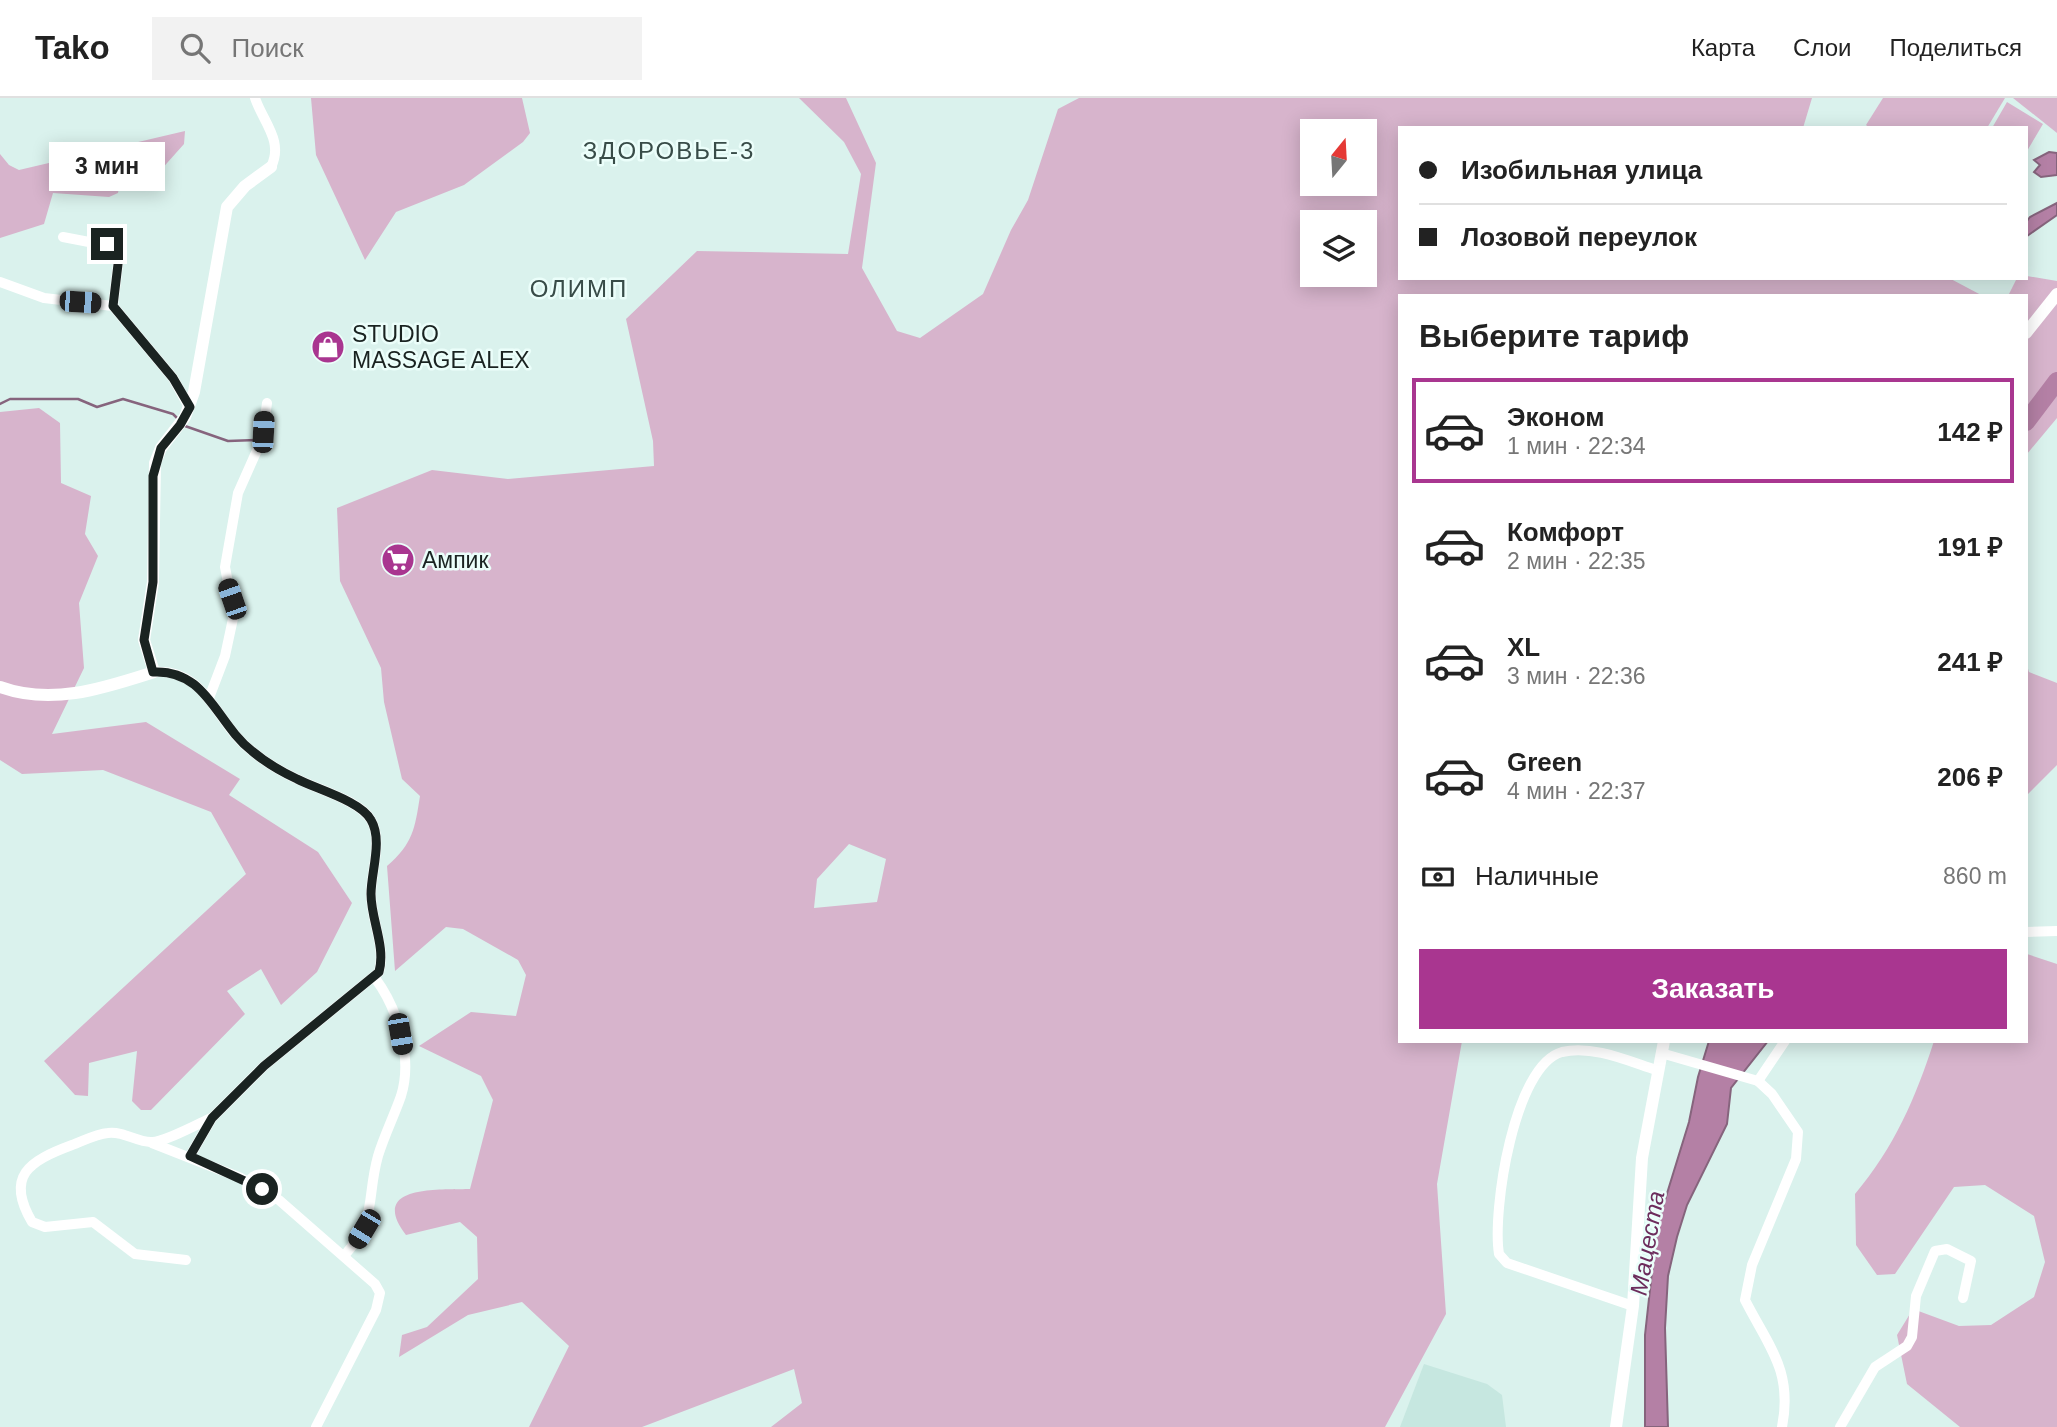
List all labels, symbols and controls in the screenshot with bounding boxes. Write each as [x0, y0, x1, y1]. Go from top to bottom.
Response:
search box [152, 17, 642, 80]
text: Tako [35, 29, 110, 66]
icon: search [176, 29, 214, 67]
text: Поиск [232, 33, 304, 63]
text: Карта [1691, 34, 1755, 61]
text: Слои [1793, 34, 1851, 61]
text: Поделиться [1889, 34, 2022, 61]
north arrow [1300, 119, 1377, 196]
map controls [1300, 119, 1377, 287]
district label: ЗДОРОВЬЕ-3 [583, 137, 755, 164]
callout: 3 мин [49, 142, 165, 192]
text: 3 мин [75, 153, 139, 179]
text: Изобильная улица [1461, 155, 1702, 185]
button: layers [1300, 210, 1377, 287]
text: Лозовой переулок [1461, 222, 1697, 252]
route end [91, 228, 123, 260]
district label: ОЛИМП [530, 275, 628, 302]
car [59, 290, 102, 314]
text: Выберите тариф [1419, 318, 1689, 354]
place label: STUDIO MASSAGE ALEX [352, 321, 530, 373]
shop icon: STUDIO MASSAGE ALEX [309, 328, 347, 366]
icon: car [1423, 399, 1486, 462]
text: Эконом [1507, 402, 1605, 432]
car [252, 410, 275, 454]
text: 142 ₽ [1937, 417, 2003, 447]
text: 1 мин · 22:34 [1507, 433, 1646, 459]
icon: car [1423, 514, 1486, 577]
text: Комфорт [1507, 517, 1624, 547]
text: 191 ₽ [1937, 532, 2003, 562]
supermarket icon: Ампик [379, 541, 417, 579]
place label: Ампик [422, 547, 489, 573]
text: 2 мин · 22:35 [1507, 548, 1646, 574]
car [216, 576, 249, 622]
icon: car [1423, 629, 1486, 692]
text: XL [1507, 632, 1540, 662]
text: 241 ₽ [1937, 647, 2003, 677]
text: 3 мин · 22:36 [1507, 663, 1646, 689]
icon: car [1423, 744, 1486, 807]
text: Green [1507, 747, 1582, 777]
text: 206 ₽ [1937, 762, 2003, 792]
text: 4 мин · 22:37 [1507, 778, 1646, 804]
icon: cash [1419, 858, 1457, 896]
text: Наличные [1475, 861, 1599, 891]
text: 860 m [1943, 863, 2007, 889]
button: Заказать [1419, 949, 2007, 1029]
car [387, 1011, 414, 1057]
route start [246, 1173, 278, 1205]
water label: Мацеста [1625, 1189, 1669, 1297]
car [345, 1206, 384, 1252]

